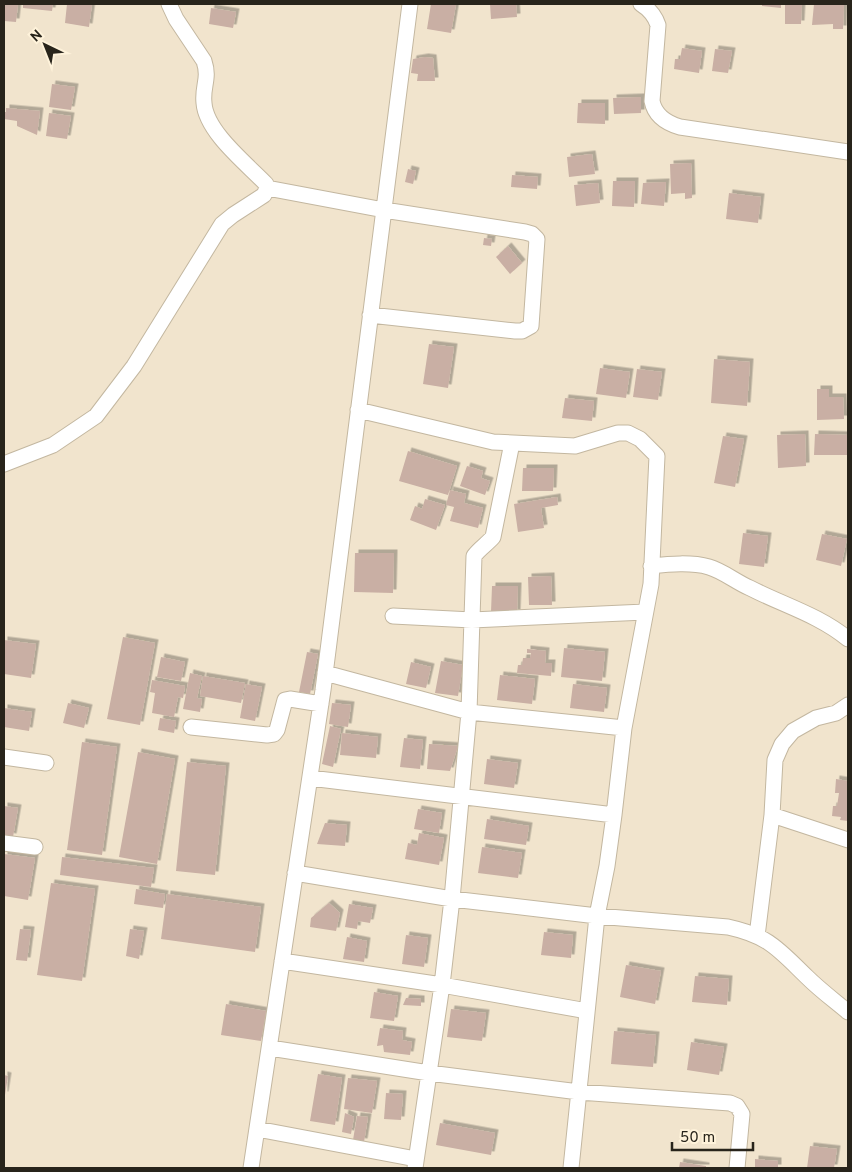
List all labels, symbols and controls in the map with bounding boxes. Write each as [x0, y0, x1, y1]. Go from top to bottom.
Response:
north arrow [20, 20, 70, 70]
text: N [28, 27, 47, 46]
scale bar [672, 1120, 753, 1152]
text: 50 m [680, 1129, 715, 1148]

